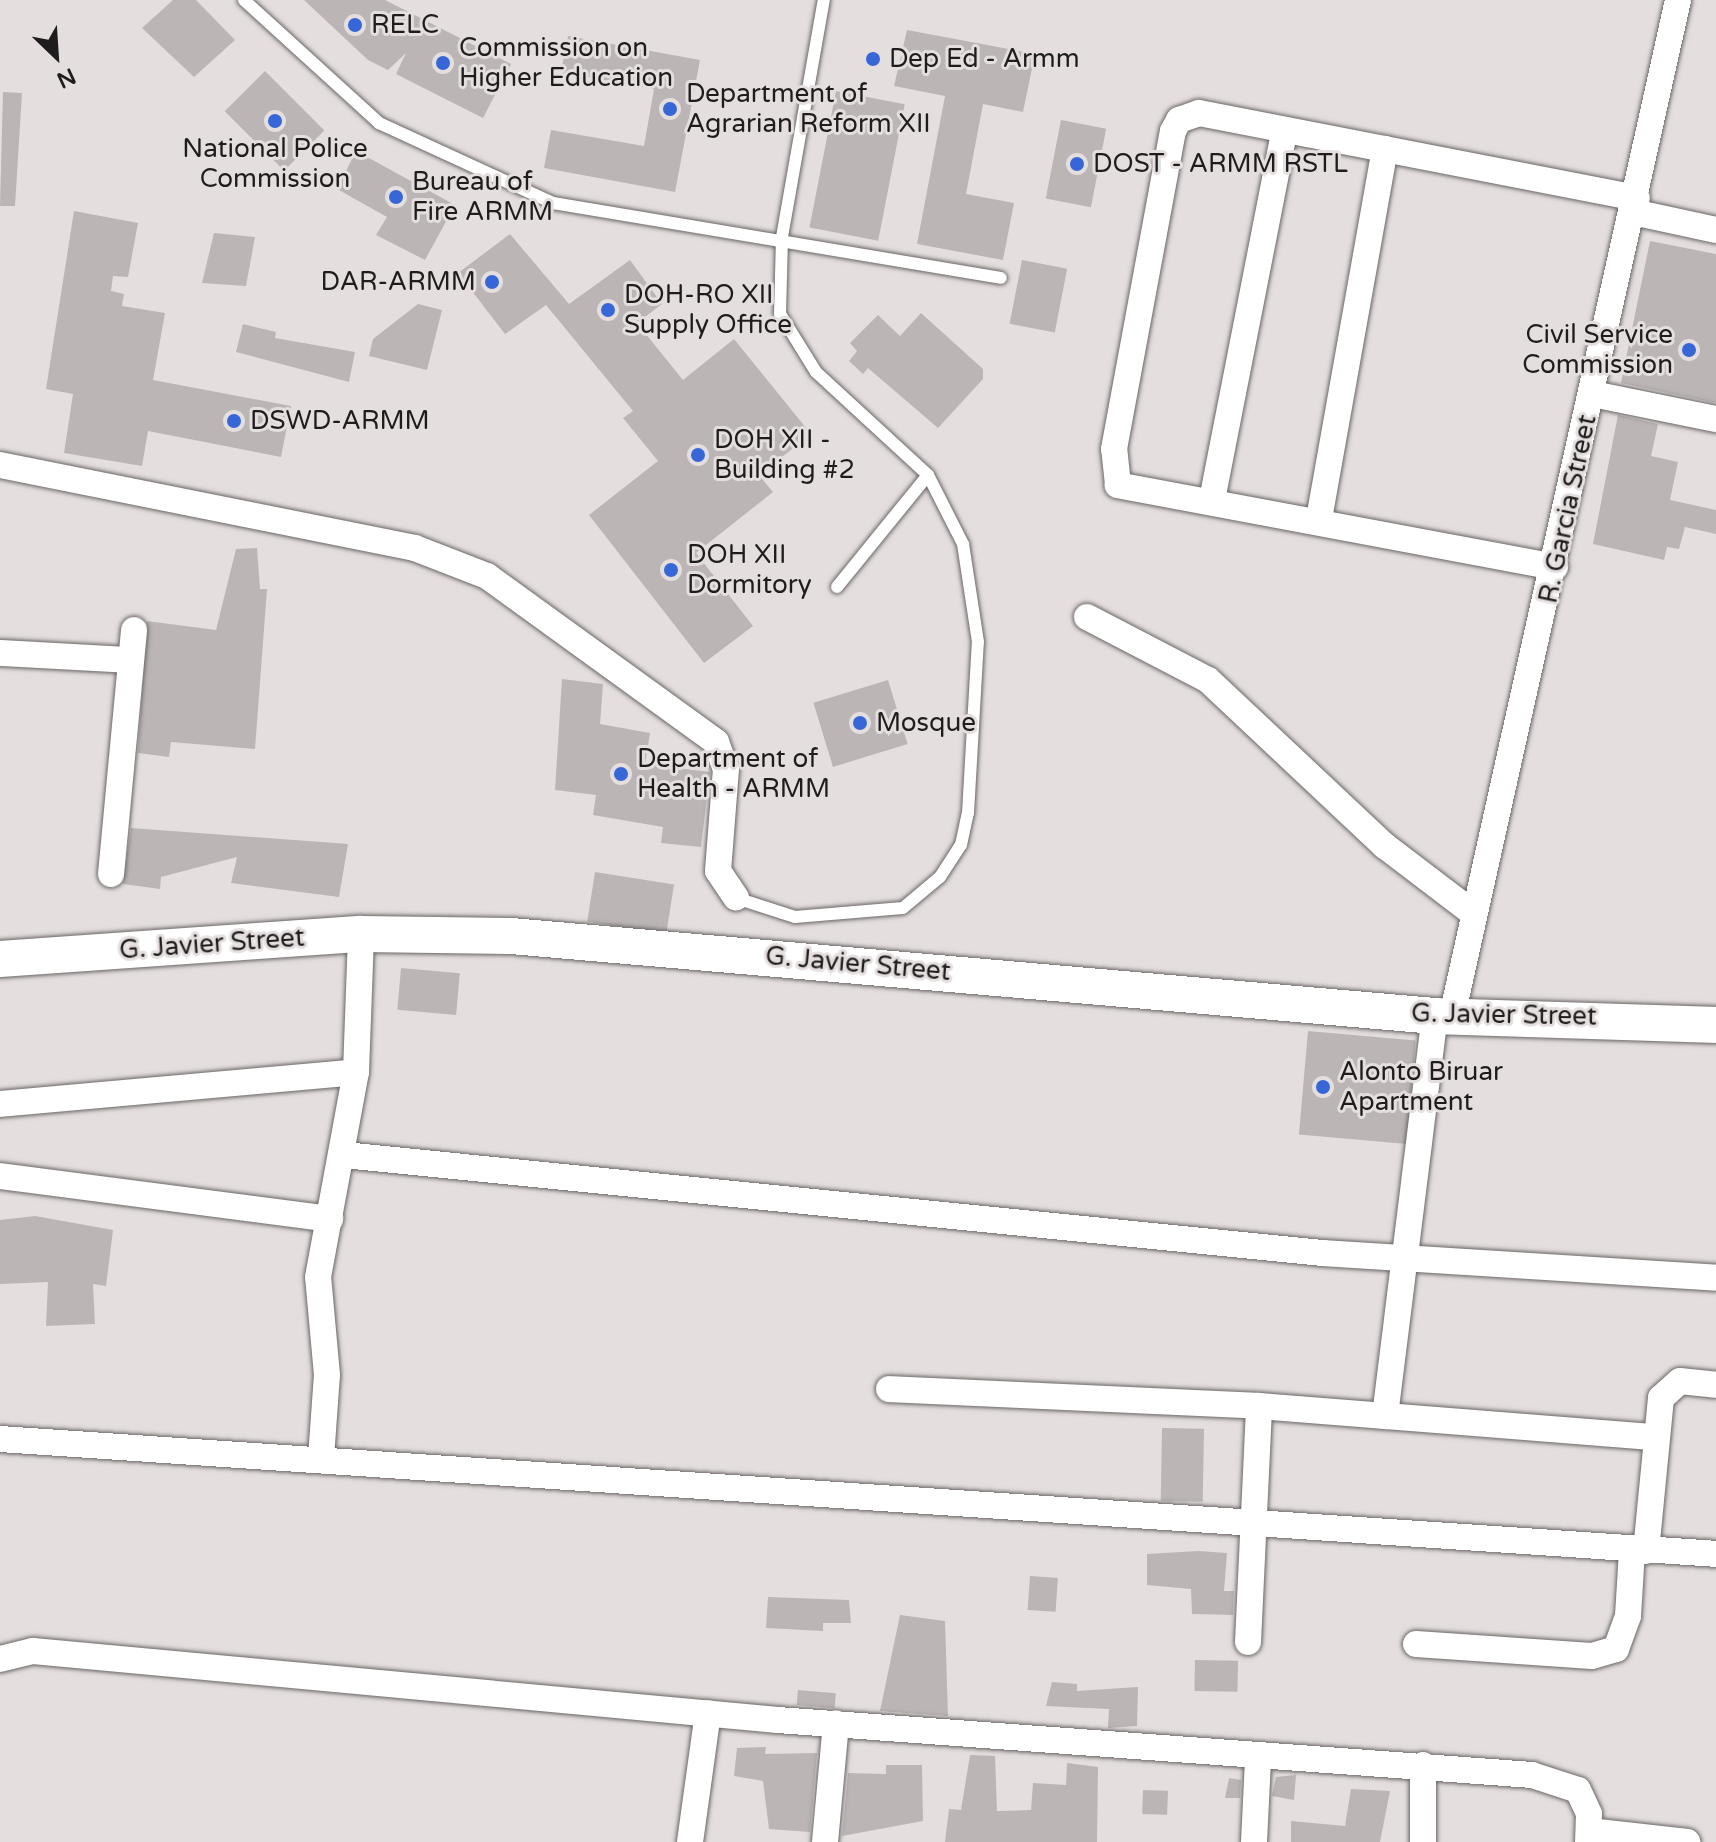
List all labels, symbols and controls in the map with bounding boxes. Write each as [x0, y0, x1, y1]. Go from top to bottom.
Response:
place label: RELC [371, 9, 439, 41]
north arrow [16, 16, 96, 96]
marker: RELC [346, 16, 364, 34]
place label: Commission on Higher Education [459, 32, 673, 94]
place label: Dep Ed - Armm [889, 43, 1080, 75]
marker: Dep Ed - Armm [864, 50, 882, 68]
marker: Commission on Higher Education [434, 54, 452, 72]
text: N [53, 62, 80, 93]
place label: Department of Agrarian Reform XII [686, 78, 931, 140]
marker: Department of Agrarian Reform XII [661, 100, 679, 118]
marker: National Police Commission [266, 112, 284, 130]
place label: National Police Commission [182, 133, 368, 194]
place label: DOST - ARMM RSTL [1093, 148, 1348, 180]
marker: DOST - ARMM RSTL [1068, 155, 1086, 173]
place label: Bureau of Fire ARMM [412, 166, 553, 228]
marker: Bureau of Fire ARMM [387, 188, 405, 206]
place label: DAR-ARMM [321, 266, 476, 298]
marker: DAR-ARMM [483, 273, 501, 291]
place label: DOH-RO XII Supply Office [624, 279, 792, 340]
marker: DOH-RO XII Supply Office [599, 301, 617, 319]
place label: Civil Service Commission [1522, 319, 1673, 380]
marker: Civil Service Commission [1680, 341, 1698, 359]
place label: DSWD-ARMM [250, 405, 430, 437]
marker: DSWD-ARMM [225, 412, 243, 430]
street label: R. Garcia Street [1533, 412, 1603, 606]
place label: DOH XII - Building #2 [714, 424, 855, 486]
marker: DOH XII - Building #2 [689, 446, 707, 464]
place label: DOH XII Dormitory [687, 539, 812, 600]
marker: DOH XII Dormitory [662, 561, 680, 579]
place label: Mosque [876, 707, 976, 739]
marker: Mosque [851, 714, 869, 732]
place label: Department of Health - ARMM [637, 743, 830, 804]
marker: Department of Health - ARMM [612, 765, 630, 783]
street label: G. Javier Street [118, 922, 306, 966]
street label: G. Javier Street [764, 940, 952, 988]
street label: G. Javier Street [1411, 998, 1597, 1032]
place label: Alonto Biruar Apartment [1339, 1056, 1503, 1118]
marker: Alonto Biruar Apartment [1314, 1078, 1332, 1096]

